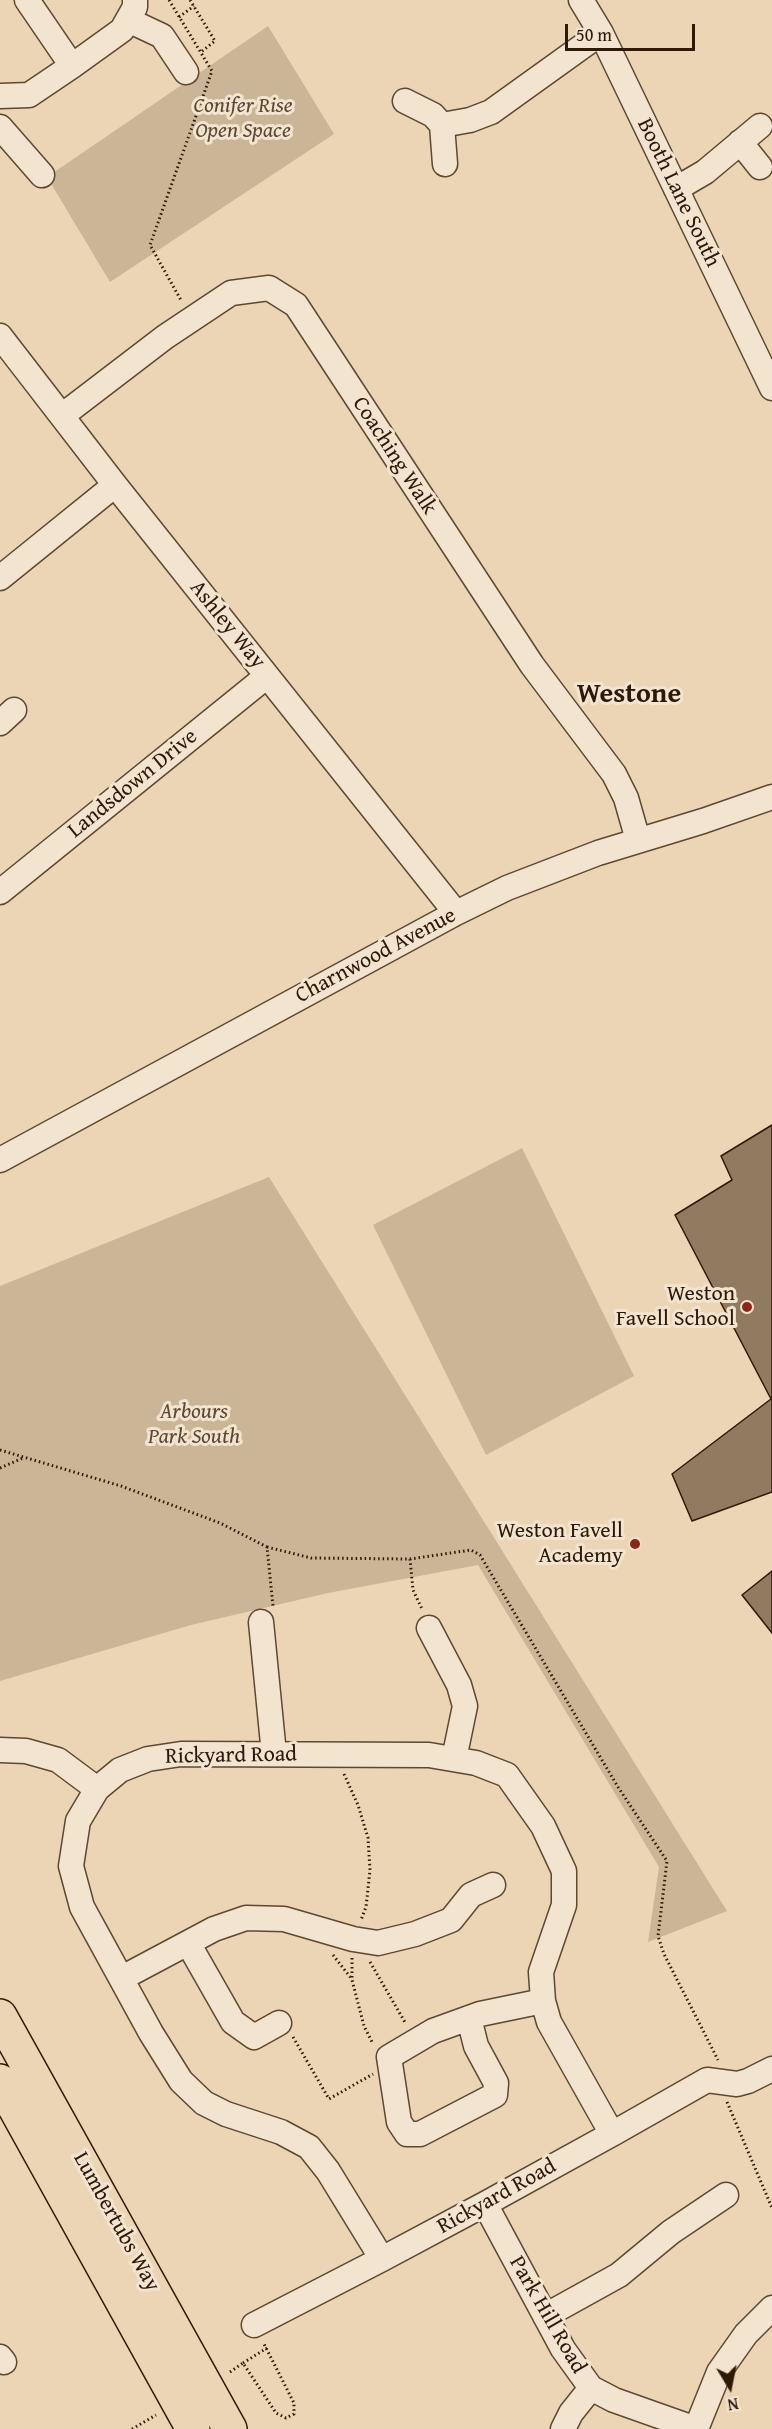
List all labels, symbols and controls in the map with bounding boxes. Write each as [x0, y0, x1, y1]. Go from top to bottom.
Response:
scale bar [568, 12, 698, 50]
text: 50 m [576, 21, 612, 48]
park label: Conifer Rise Open Space [193, 93, 293, 144]
street label: Booth Lane South [631, 114, 725, 272]
street label: Coaching Walk [346, 392, 442, 520]
street label: Ashley Way [183, 576, 271, 674]
district label: Westone [577, 678, 681, 712]
street label: Landsdown Drive [63, 724, 203, 844]
street label: Charnwood Avenue [291, 903, 461, 1009]
place label: Weston Favell School [616, 1281, 735, 1332]
marker: Weston Favell School [740, 1300, 754, 1314]
park label: Arbours Park South [148, 1399, 240, 1450]
place label: Weston Favell Academy [497, 1518, 623, 1570]
marker: Weston Favell Academy [628, 1537, 642, 1551]
street label: Rickyard Road [165, 1742, 297, 1770]
street label: Lumbertubs Way [67, 2148, 165, 2296]
street label: Rickyard Road [433, 2153, 561, 2241]
street label: Park Hill Road [503, 2252, 591, 2378]
north arrow [700, 2357, 760, 2417]
text: N [726, 2392, 740, 2417]

